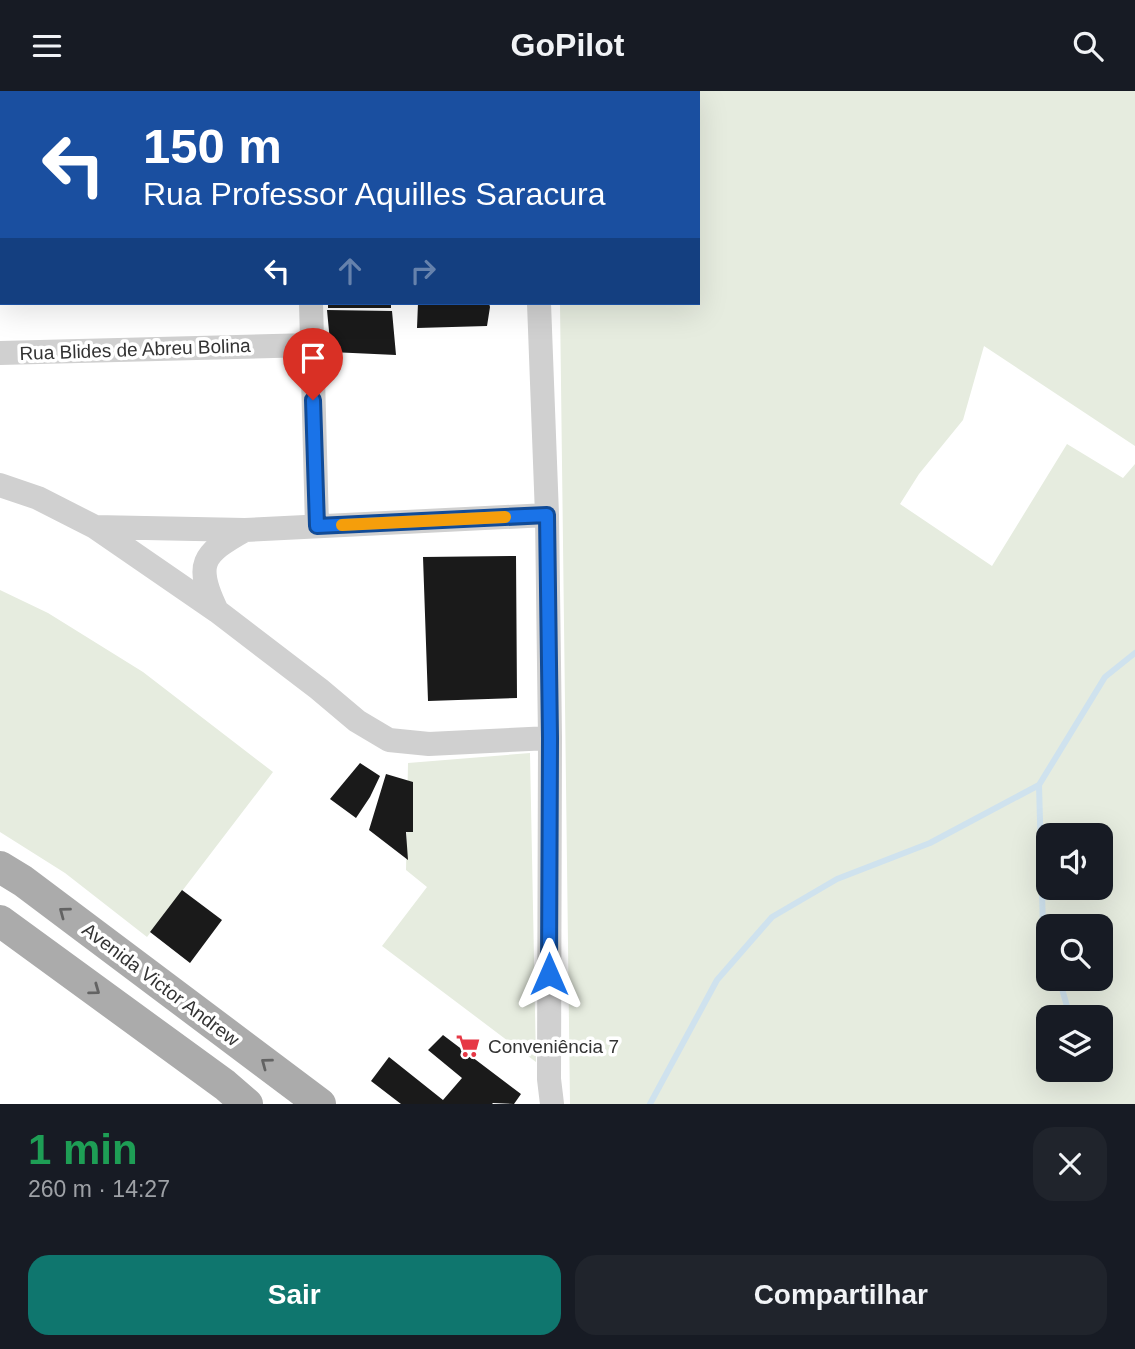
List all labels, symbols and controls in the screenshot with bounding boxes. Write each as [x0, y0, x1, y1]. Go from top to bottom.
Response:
icon: menu [28, 27, 66, 65]
text: GoPilot [511, 27, 624, 63]
icon: search [1069, 27, 1107, 65]
icon: left [28, 119, 119, 210]
text: 150 m [143, 119, 282, 173]
text: Rua Professor Aquilles Saracura [143, 176, 605, 212]
icon: left [258, 252, 296, 290]
icon: ahead [331, 252, 369, 290]
icon: right [404, 252, 442, 290]
pin [283, 328, 343, 400]
street label: Rua Blides de Abreu Bolina [19, 335, 251, 364]
icon: arrive [294, 339, 332, 377]
map controls [1036, 823, 1113, 1082]
button: sound [1036, 823, 1113, 900]
one-way arrow [59, 908, 72, 920]
button: search [1036, 914, 1113, 991]
street label: Avenida Victor Andrew [78, 919, 243, 1050]
position arrow [512, 937, 586, 1011]
one-way arrow [87, 981, 100, 994]
button: layers [1036, 1005, 1113, 1082]
supermarket icon: Conveniência 7 [454, 1032, 482, 1060]
place label: Conveniência 7 [488, 1036, 619, 1057]
one-way arrow [261, 1058, 274, 1071]
text: 1 min [28, 1126, 138, 1173]
button: close [1033, 1127, 1107, 1201]
text: 260 m · 14:27 [28, 1176, 170, 1202]
button: Sair [28, 1255, 561, 1335]
button: Compartilhar [575, 1255, 1107, 1335]

